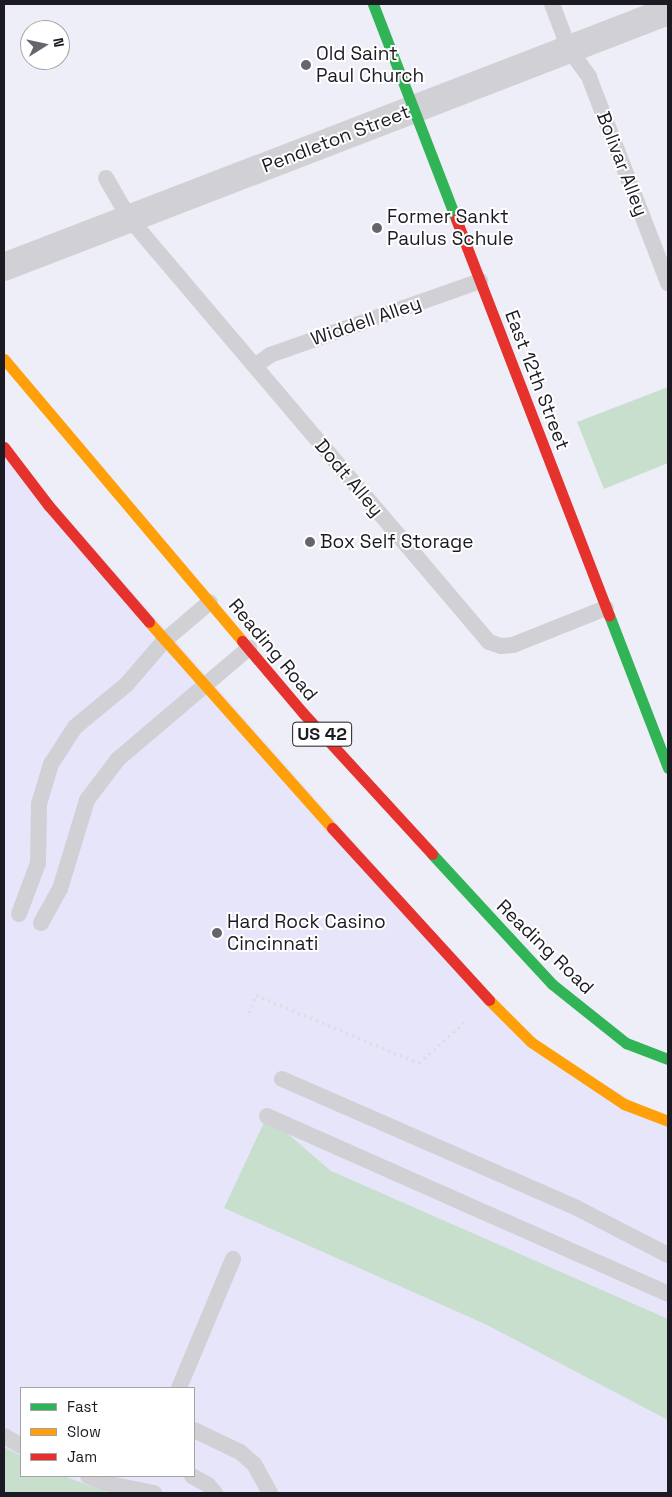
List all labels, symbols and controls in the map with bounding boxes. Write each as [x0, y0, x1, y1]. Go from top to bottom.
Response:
north arrow [20, 20, 70, 70]
text: N [49, 36, 68, 49]
place label: Old Saint Paul Church [316, 43, 424, 87]
marker: Old Saint Paul Church [300, 59, 312, 71]
street label: Pendleton Street [259, 100, 413, 178]
street label: Bolivar Alley [592, 108, 652, 220]
place label: Former Sankt Paulus Schule [387, 206, 514, 250]
marker: Former Sankt Paulus Schule [371, 222, 383, 234]
street label: Widdell Alley [308, 291, 424, 351]
street label: East 12th Street [500, 307, 574, 453]
street label: Dodt Alley [310, 435, 388, 521]
place label: Box Self Storage [320, 531, 473, 553]
marker: Box Self Storage [304, 536, 316, 548]
street label: Reading Road [224, 594, 322, 706]
road number: US 42 [292, 719, 352, 750]
street label: Reading Road [492, 895, 598, 999]
place label: Hard Rock Casino Cincinnati [227, 911, 386, 955]
marker: Hard Rock Casino Cincinnati [211, 927, 223, 939]
legend [20, 1387, 195, 1477]
text: Fast [67, 1397, 98, 1416]
text: Slow [67, 1422, 101, 1441]
text: Jam [67, 1447, 97, 1466]

